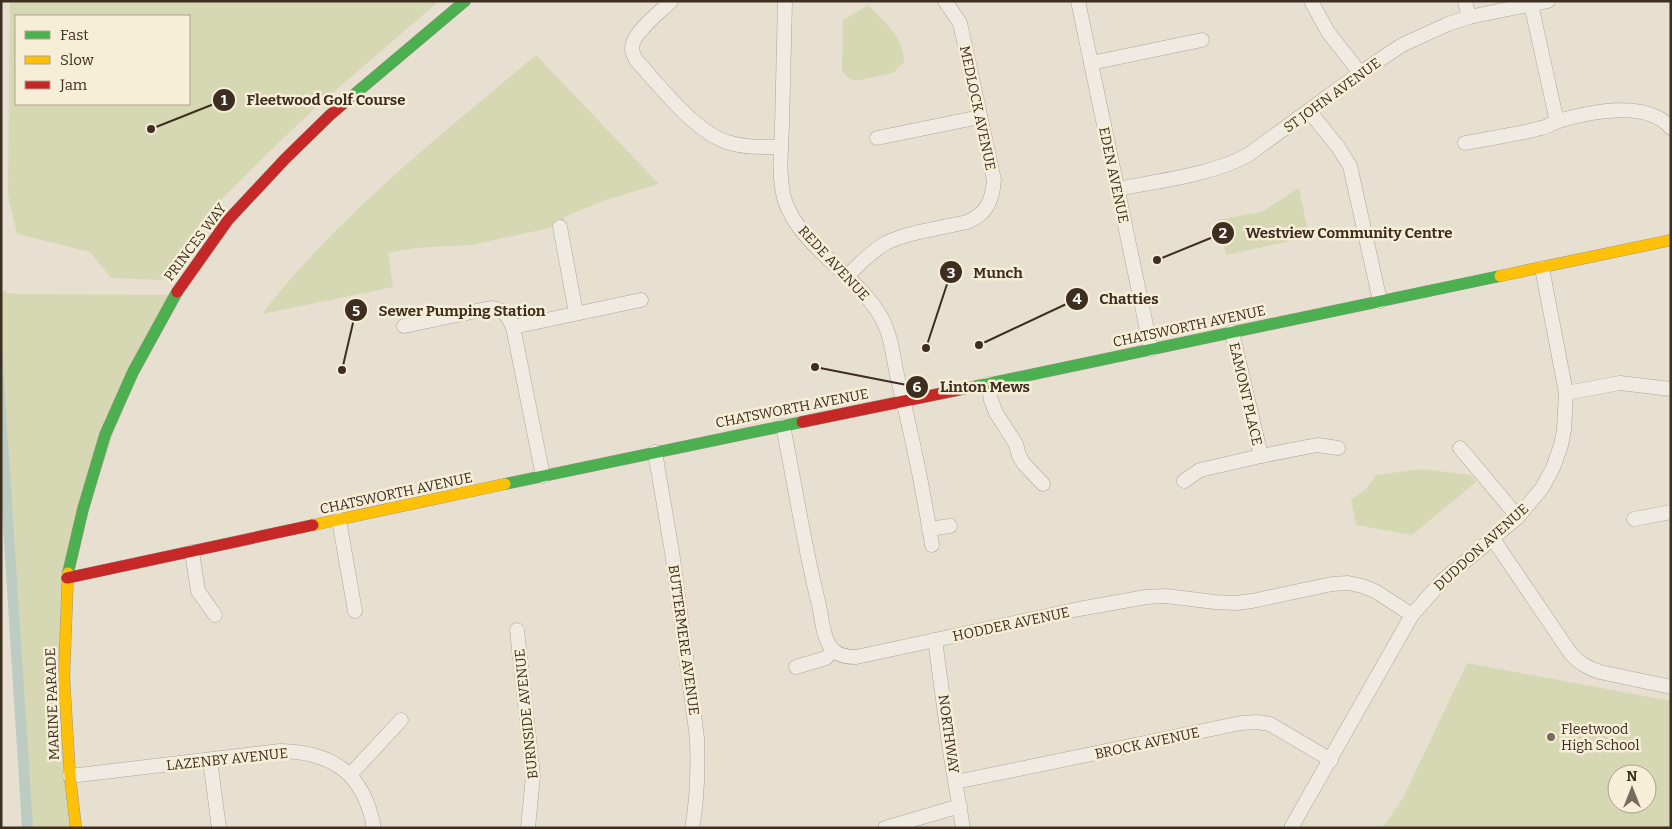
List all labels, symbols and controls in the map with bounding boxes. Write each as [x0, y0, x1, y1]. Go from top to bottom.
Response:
legend [15, 15, 190, 105]
text: Fast [60, 26, 89, 44]
street label: MEDLOCK AVENUE [956, 44, 999, 172]
text: Slow [60, 51, 95, 69]
street label: ST JOHN AVENUE [1280, 54, 1384, 136]
text: Jam [59, 76, 88, 94]
callout: Fleetwood Golf Course [212, 85, 416, 115]
text: 1 [221, 91, 228, 109]
text: Fleetwood Golf Course [247, 91, 405, 109]
street label: EDEN AVENUE [1095, 125, 1132, 225]
street label: PRINCES WAY [161, 200, 230, 285]
callout: Westview Community Centre [1211, 218, 1463, 248]
street label: REDE AVENUE [795, 222, 873, 304]
text: 2 [1219, 224, 1227, 242]
text: Westview Community Centre [1245, 224, 1453, 242]
callout: Munch [939, 257, 1033, 287]
text: 3 [947, 264, 955, 282]
text: Munch [973, 264, 1023, 282]
callout: Chatties [1064, 284, 1168, 314]
text: 4 [1072, 290, 1082, 308]
text: Chatties [1099, 290, 1159, 308]
callout: Sewer Pumping Station [343, 295, 556, 325]
text: 5 [352, 302, 360, 320]
text: Sewer Pumping Station [378, 302, 546, 320]
street label: CHATSWORTH AVENUE [1111, 302, 1267, 351]
street label: EAMONT PLACE [1225, 341, 1266, 447]
callout: Linton Mews [905, 372, 1040, 402]
text: 6 [913, 378, 922, 396]
text: Linton Mews [940, 378, 1030, 396]
street label: CHATSWORTH AVENUE [714, 385, 870, 432]
street label: CHATSWORTH AVENUE [318, 469, 474, 518]
street label: DUDDON AVENUE [1430, 500, 1532, 594]
street label: BUTTERMERE AVENUE [665, 564, 702, 716]
street label: HODDER AVENUE [951, 604, 1071, 645]
street label: MARINE PARADE [42, 647, 63, 761]
street label: BURNSIDE AVENUE [511, 648, 542, 780]
street label: NORTHWAY [935, 693, 962, 775]
place label: Fleetwood High School [1561, 721, 1639, 754]
street label: BROCK AVENUE [1093, 724, 1201, 763]
marker: Fleetwood High School [1545, 731, 1557, 743]
street label: LAZENBY AVENUE [165, 745, 289, 774]
north arrow [1607, 764, 1657, 814]
text: N [1627, 768, 1638, 785]

